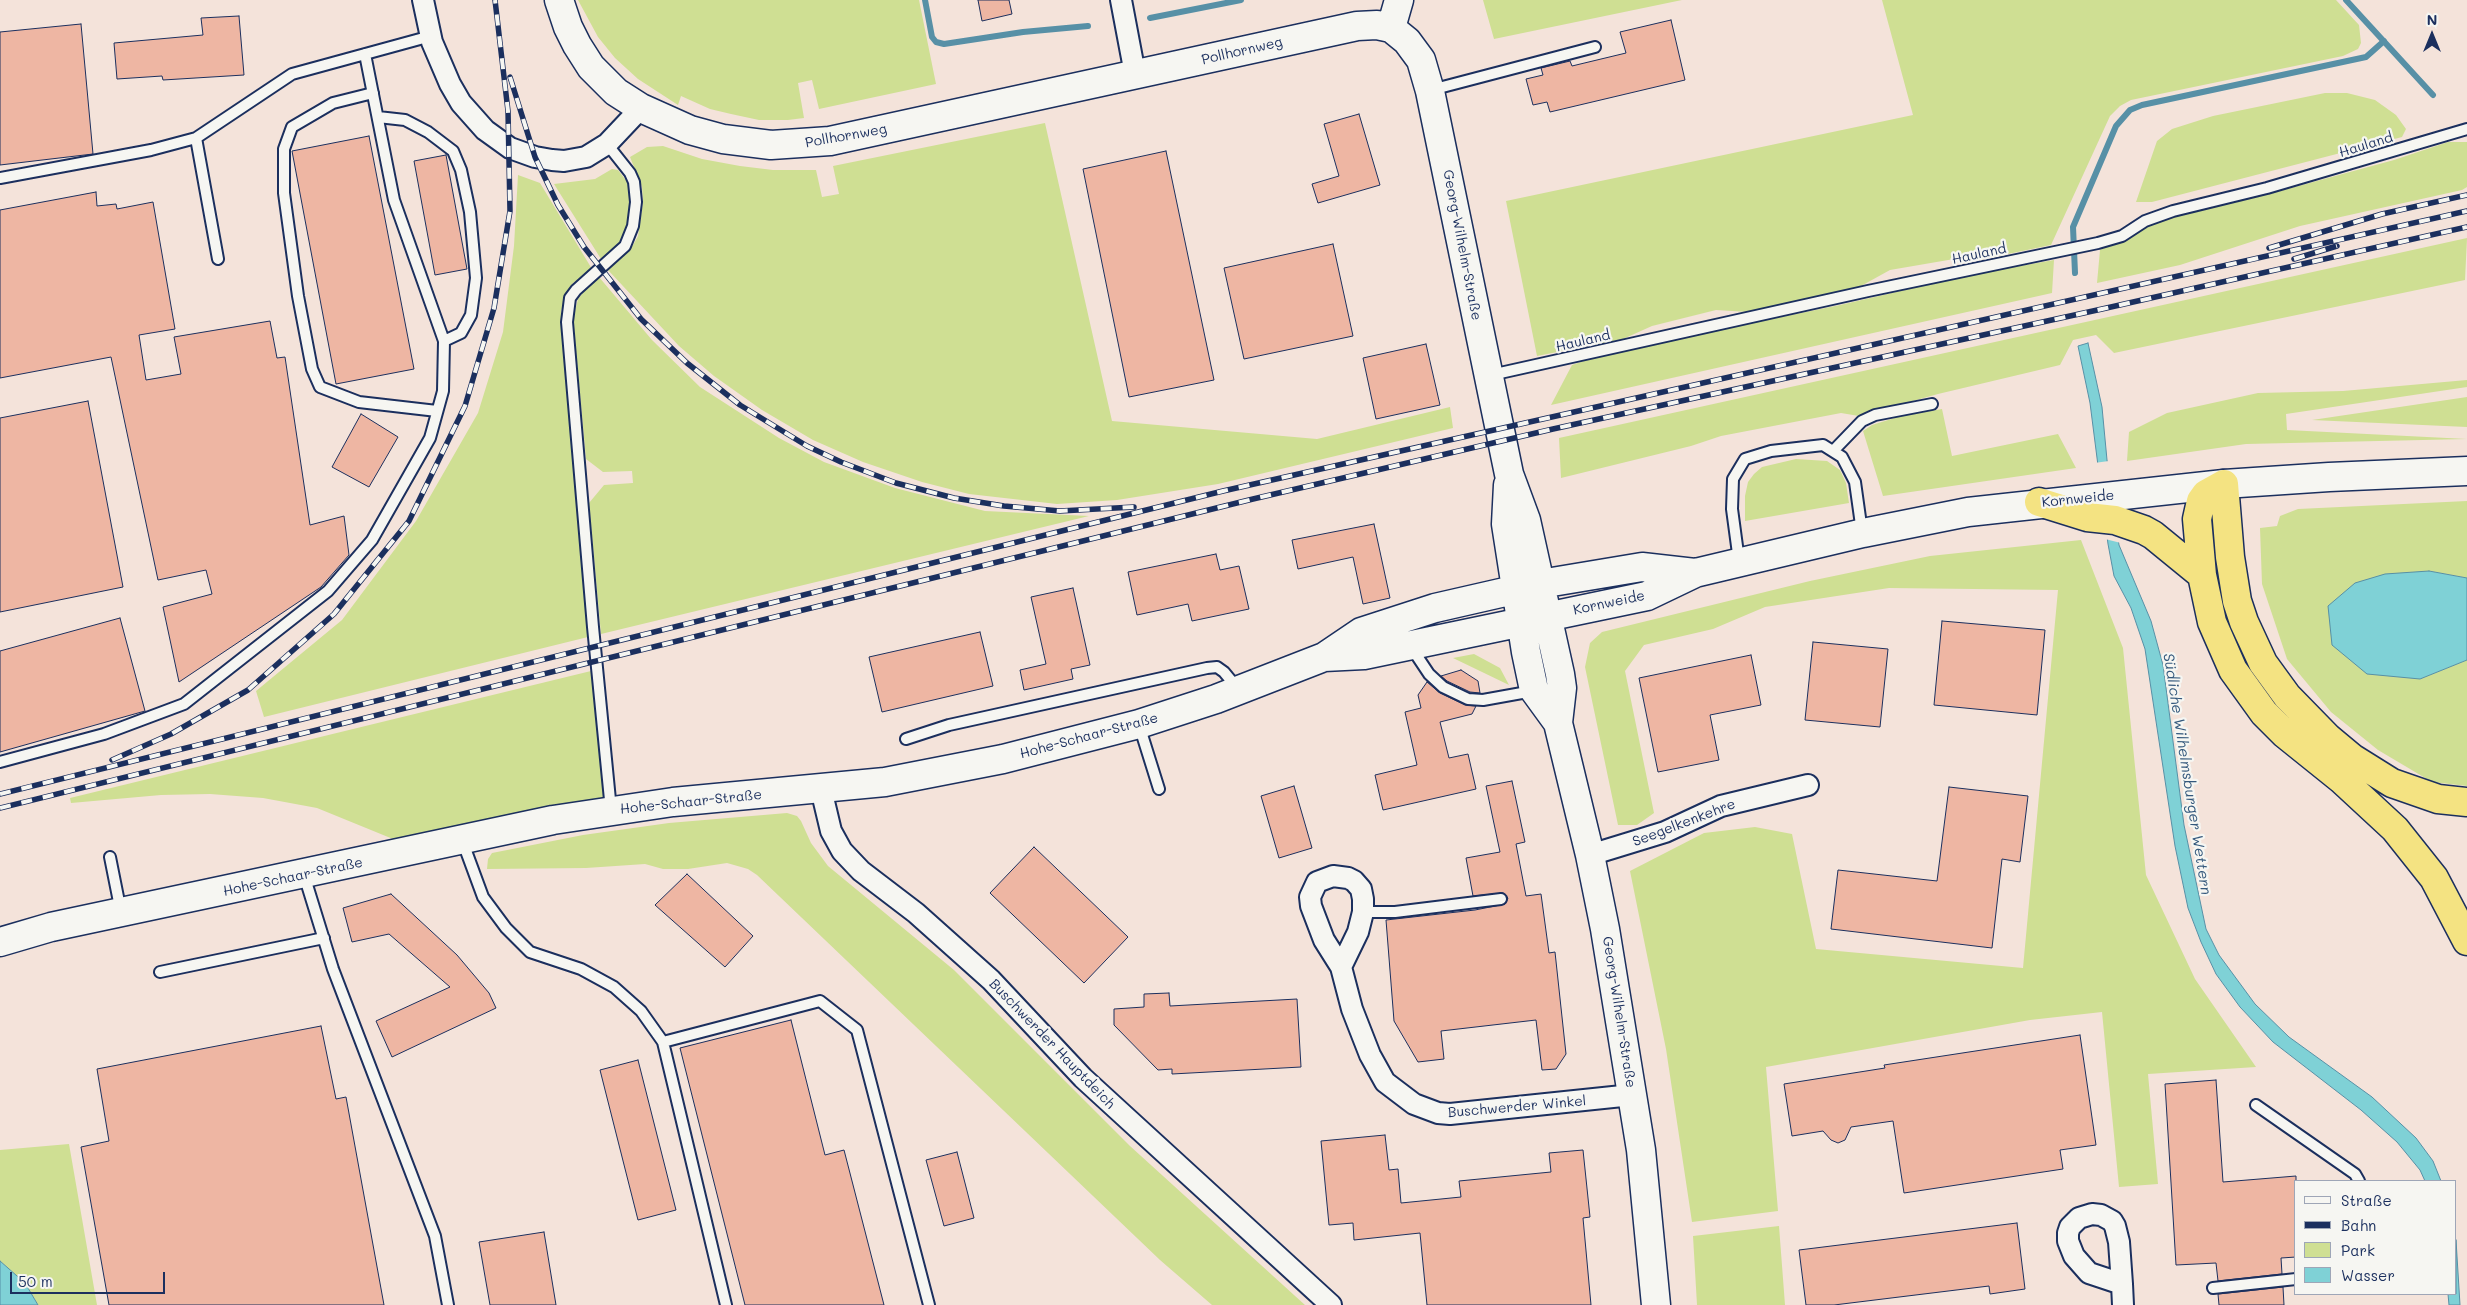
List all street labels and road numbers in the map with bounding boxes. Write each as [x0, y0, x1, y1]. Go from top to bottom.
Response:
street label: Pollhornweg [1200, 34, 1284, 68]
street label: Pollhornweg [804, 121, 888, 151]
street label: Hauland [2337, 129, 2395, 161]
street label: Georg-Wilhelm-Straße [1439, 168, 1485, 322]
street label: Hauland [1950, 240, 2008, 268]
street label: Hauland [1554, 327, 1612, 355]
street label: Kornweide [2041, 487, 2115, 511]
street label: Kornweide [1572, 587, 1646, 619]
street label: Hohe-Schaar-Straße [1018, 709, 1160, 763]
street label: Hohe-Schaar-Straße [619, 786, 763, 818]
street label: Seegelkenkehre [1630, 796, 1738, 850]
street label: Hohe-Schaar-Straße [222, 854, 364, 900]
street label: Georg-Wilhelm-Straße [1599, 935, 1639, 1089]
street label: Buschwerder Hauptdeich [986, 976, 1118, 1112]
street label: Buschwerder Winkel [1447, 1093, 1587, 1121]

